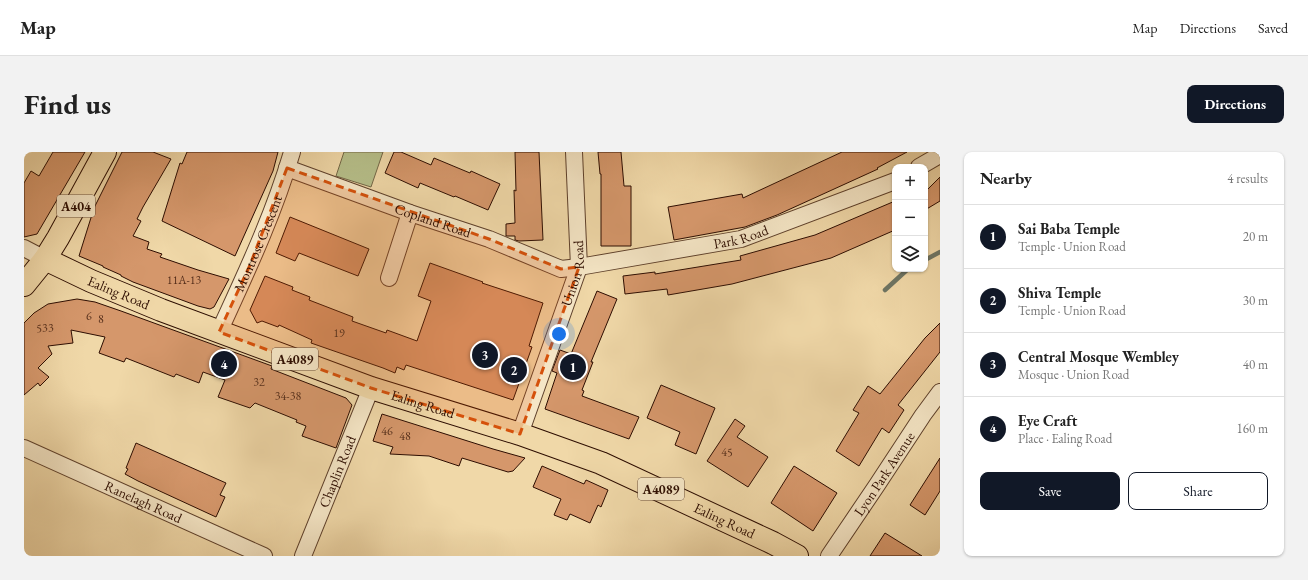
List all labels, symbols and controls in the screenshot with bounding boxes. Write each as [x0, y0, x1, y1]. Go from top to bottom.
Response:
text: Map [20, 15, 56, 40]
text: Map [1132, 19, 1158, 37]
text: Directions [1180, 19, 1236, 37]
text: Saved [1258, 19, 1288, 37]
button: Directions [1187, 85, 1284, 123]
text: Find us [24, 86, 111, 122]
map controls [892, 164, 928, 272]
button: + [892, 164, 928, 200]
text: Nearby [980, 167, 1032, 189]
text: 4 results [1227, 170, 1268, 187]
street label: Montrose Crescent [230, 192, 286, 294]
road number: A404 [57, 195, 95, 217]
street label: Copland Road [392, 199, 474, 242]
button: − [892, 200, 928, 236]
text: Sai Baba Temple [1018, 219, 1120, 238]
street label: Park Road [712, 220, 772, 253]
text: 1 [990, 228, 996, 245]
text: 20 m [1243, 228, 1268, 245]
button: layers [892, 236, 928, 272]
text: Temple · Union Road [1018, 238, 1126, 255]
street label: Union Road [557, 239, 588, 309]
street label: Ealing Road [85, 272, 153, 314]
house number: 11A-13 [167, 272, 202, 288]
text: Shiva Temple [1018, 283, 1101, 302]
text: 2 [990, 292, 996, 309]
text: 30 m [1243, 292, 1268, 309]
text: Temple · Union Road [1018, 302, 1126, 319]
house number: 6 [86, 308, 92, 324]
house number: 8 [98, 311, 104, 327]
house number: 533 [36, 320, 54, 336]
your location [549, 324, 569, 344]
house number: 19 [333, 325, 345, 341]
pin: 3 [472, 340, 498, 370]
text: Central Mosque Wembley [1018, 347, 1179, 366]
road number: A4089 [272, 348, 318, 370]
pin: 4 [211, 349, 237, 379]
pin: 1 [560, 352, 586, 382]
pin: 2 [501, 355, 527, 385]
text: 3 [990, 356, 996, 373]
text: 40 m [1243, 356, 1268, 373]
text: Mosque · Union Road [1018, 366, 1129, 383]
house number: 32 [253, 374, 265, 390]
street label: Ealing Road [389, 386, 458, 423]
house number: 34-38 [275, 388, 301, 404]
text: Eye Craft [1018, 411, 1077, 430]
text: 4 [990, 420, 996, 437]
text: 160 m [1237, 420, 1268, 437]
house number: 46 [381, 423, 393, 439]
house number: 48 [399, 428, 411, 444]
street label: Lyon Park Avenue [850, 428, 919, 519]
text: Place · Ealing Road [1018, 430, 1112, 447]
street label: Chaplin Road [315, 432, 360, 510]
house number: 45 [721, 444, 733, 460]
button: Save [980, 472, 1120, 510]
button: Share [1128, 472, 1268, 510]
street label: Ranelagh Road [102, 477, 186, 527]
road number: A4089 [638, 478, 684, 500]
street label: Ealing Road [691, 498, 759, 543]

